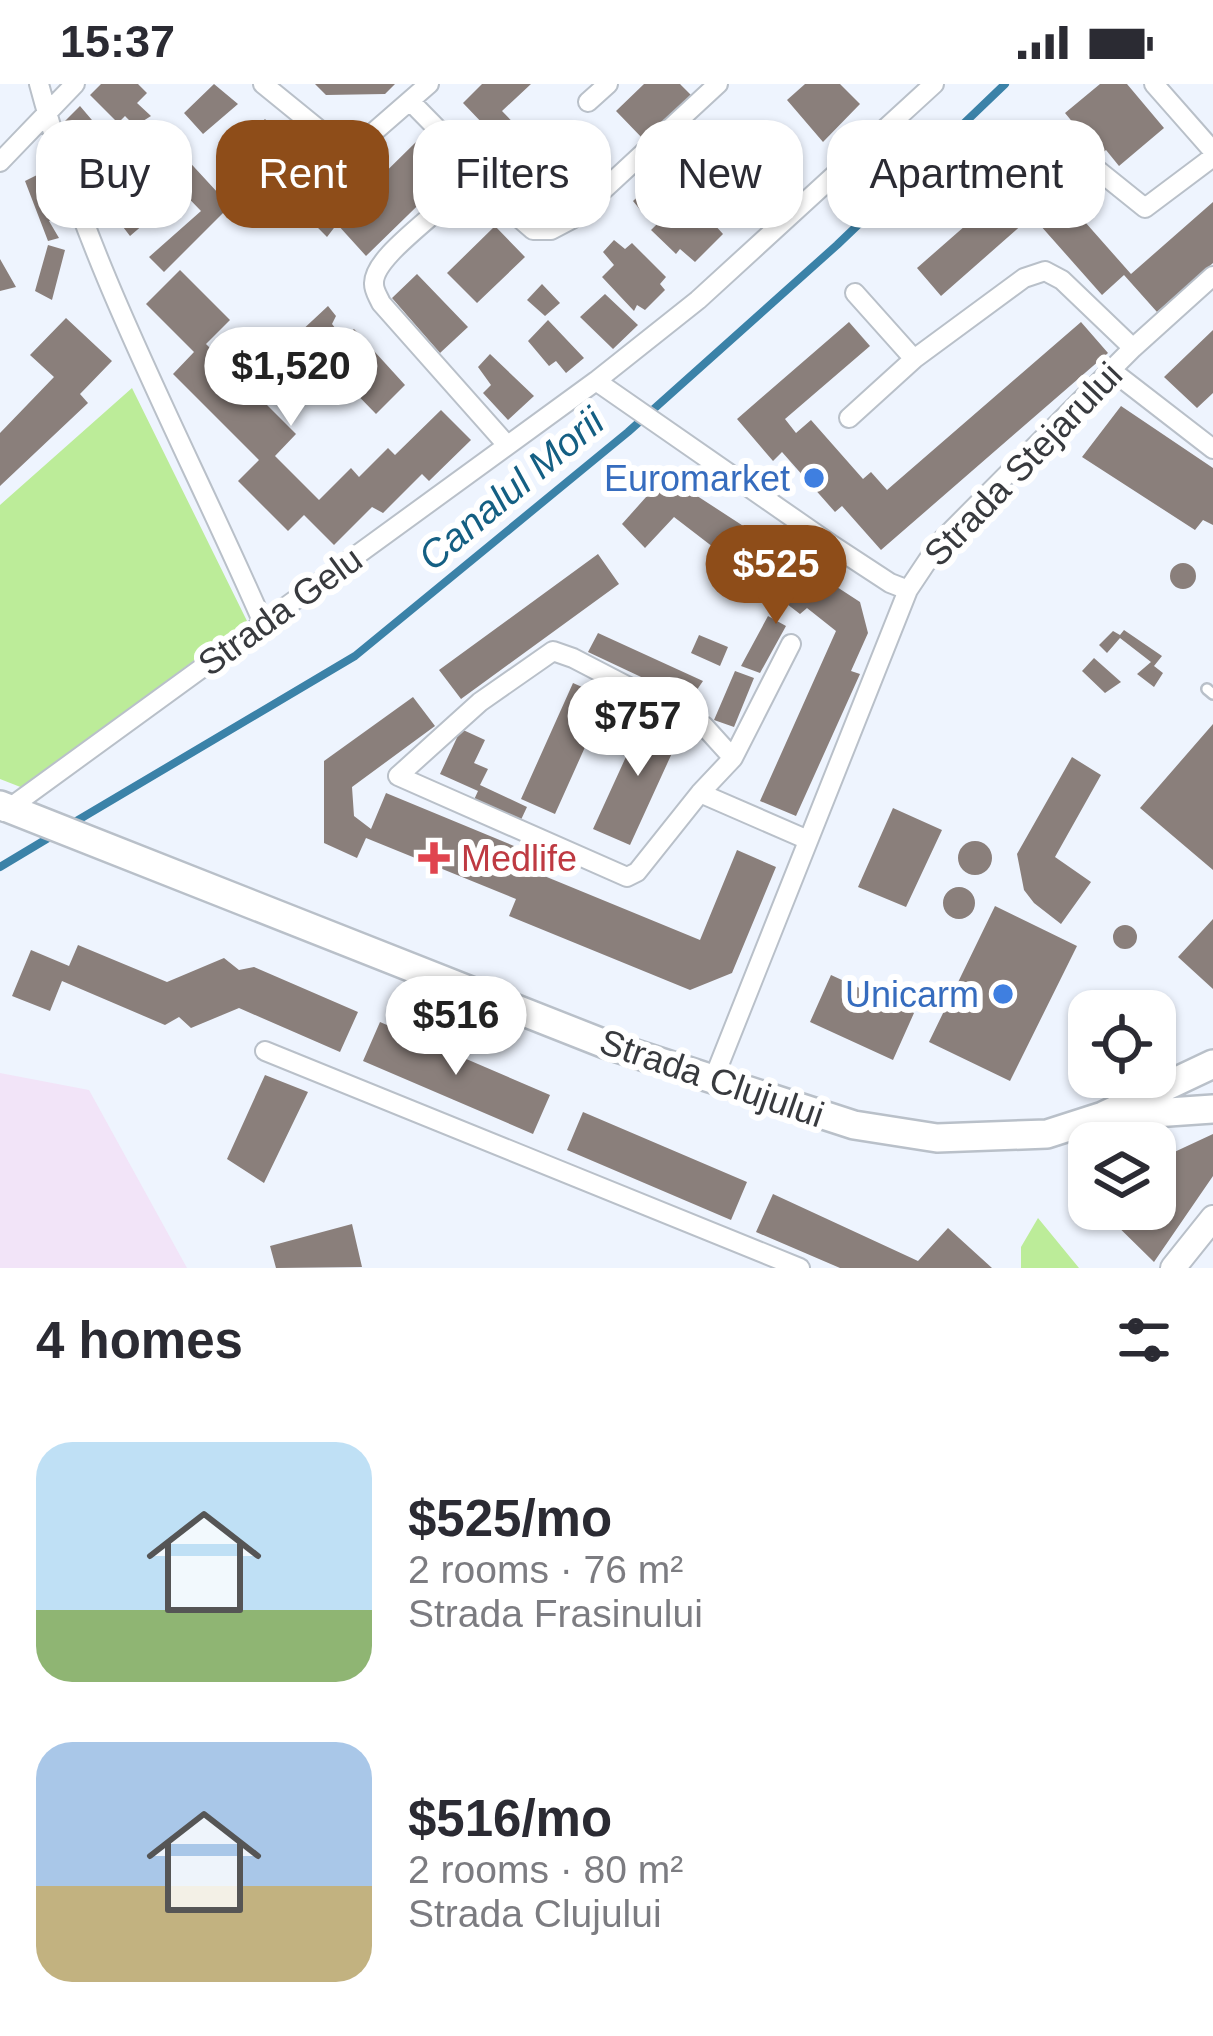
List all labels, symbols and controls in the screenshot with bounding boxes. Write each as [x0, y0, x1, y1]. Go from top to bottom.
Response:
text: 15:37 [60, 16, 175, 67]
chip: Buy [36, 120, 192, 228]
chip: Rent [216, 120, 389, 228]
chip: Filters [413, 120, 611, 228]
chip: New [635, 120, 803, 228]
chip: Apartment [827, 120, 1105, 228]
pin: $1,520 [193, 327, 389, 429]
text: $1,520 [231, 344, 351, 387]
street label: Strada Stejarului [916, 354, 1130, 574]
water label: Canalul Morii [410, 399, 613, 579]
place label: Euromarket [604, 458, 790, 499]
marker: Euromarket [801, 465, 827, 491]
pin: $525 [705, 525, 847, 627]
street label: Strada Gelu [190, 538, 370, 684]
text: $525 [733, 542, 819, 585]
pin: $757 [567, 677, 709, 779]
text: $757 [595, 694, 681, 737]
place label: Medlife [461, 838, 577, 879]
marker: Medlife [418, 842, 450, 874]
place label: Unicarm [845, 974, 979, 1015]
pin: $516 [385, 976, 527, 1078]
marker: Unicarm [990, 981, 1016, 1007]
map controls [1068, 990, 1176, 1230]
button: locate [1068, 990, 1176, 1098]
text: $516 [413, 993, 499, 1036]
street label: Strada Clujului [595, 1021, 829, 1135]
button: layers [1068, 1122, 1176, 1230]
icon: filters [1111, 1307, 1177, 1373]
text: 4 homes [36, 1312, 243, 1369]
icon: home [132, 1490, 276, 1634]
text: $525/mo [408, 1490, 612, 1547]
text: 2 rooms · 76 m² [408, 1548, 683, 1591]
text: Strada Frasinului [408, 1592, 703, 1635]
icon: home [132, 1790, 276, 1934]
text: $516/mo [408, 1790, 612, 1847]
text: 2 rooms · 80 m² [408, 1848, 683, 1891]
text: Strada Clujului [408, 1892, 662, 1935]

